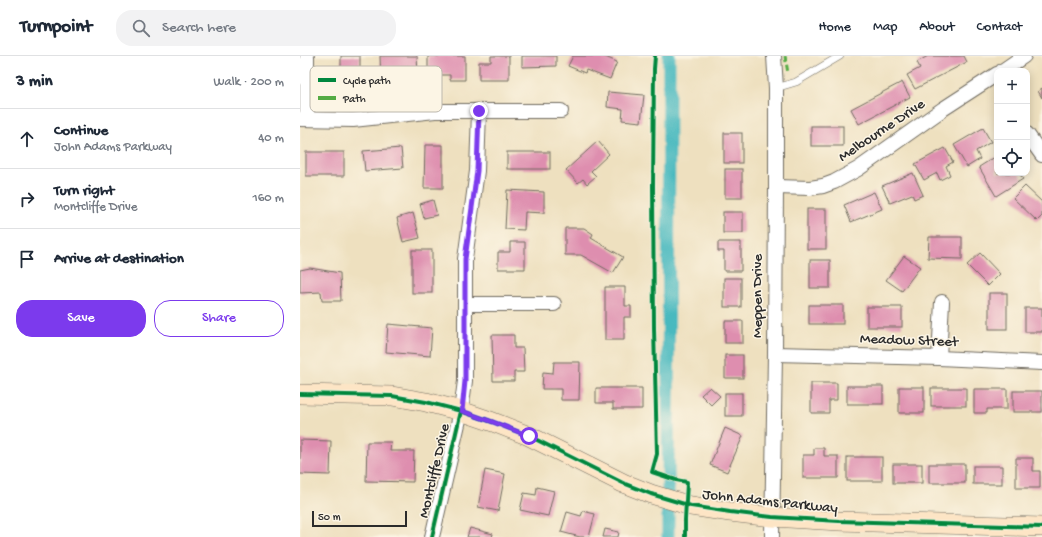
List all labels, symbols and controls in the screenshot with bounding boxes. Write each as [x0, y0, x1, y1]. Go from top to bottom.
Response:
search box [116, 10, 396, 46]
text: Turnpoint [20, 16, 92, 39]
icon: search [130, 17, 152, 39]
text: Search here [162, 19, 236, 37]
text: Home [819, 19, 851, 36]
text: Map [873, 19, 897, 36]
text: About [919, 19, 955, 36]
text: Contact [977, 19, 1022, 36]
legend [310, 66, 442, 112]
map controls [994, 68, 1030, 176]
button: + [994, 68, 1030, 104]
text: 3 min [16, 72, 53, 92]
text: Walk · 200 m [213, 75, 284, 90]
text: Cycle path [343, 76, 391, 88]
text: Path [342, 94, 366, 106]
street label: Melbourne Drive [835, 95, 929, 167]
route end [470, 102, 488, 120]
button: − [994, 104, 1030, 140]
text: Continue [54, 122, 108, 140]
icon: ahead [16, 128, 38, 150]
text: 40 m [258, 131, 284, 146]
text: John Adams Parkway [54, 140, 172, 155]
button: locate [994, 140, 1030, 176]
text: Turn right [54, 182, 114, 200]
icon: right [16, 188, 38, 210]
text: 160 m [252, 191, 284, 206]
text: Montcliffe Drive [54, 200, 137, 215]
icon: arrive [16, 248, 38, 270]
text: Arrive at destination [54, 250, 184, 268]
street label: Meppen Drive [749, 254, 767, 338]
button: Save [16, 300, 146, 337]
button: Share [154, 300, 284, 337]
street label: Meadow Street [860, 330, 960, 352]
street label: Montcliffe Drive [415, 422, 455, 520]
route start [520, 427, 538, 445]
street label: John Adams Parkway [701, 486, 839, 518]
scale bar [312, 509, 407, 528]
text: 50 m [318, 512, 340, 524]

